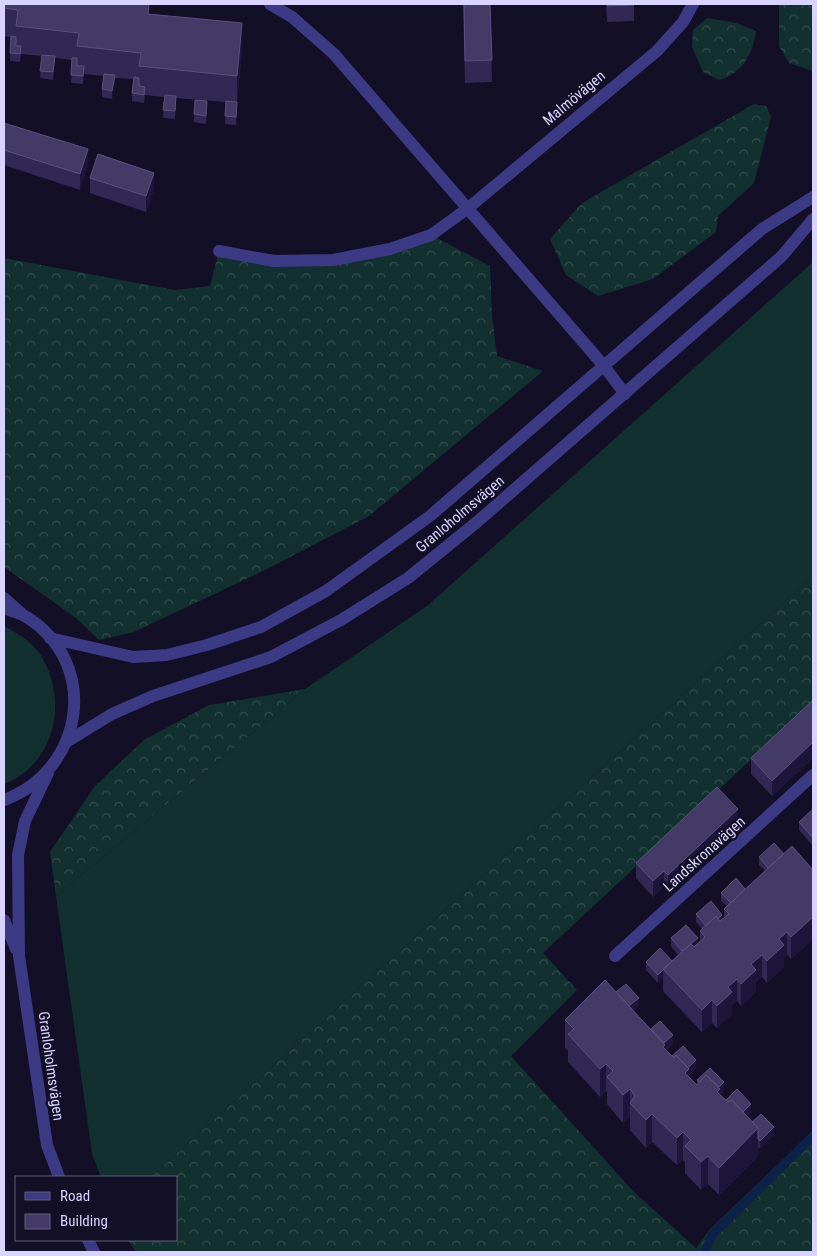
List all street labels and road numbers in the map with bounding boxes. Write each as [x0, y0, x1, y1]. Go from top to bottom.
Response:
street label: Malmövägen [539, 67, 609, 129]
street label: Granloholmsvägen [412, 472, 508, 556]
street label: Landskronavägen [659, 812, 749, 896]
street label: Granloholmsvägen [34, 1010, 68, 1122]

